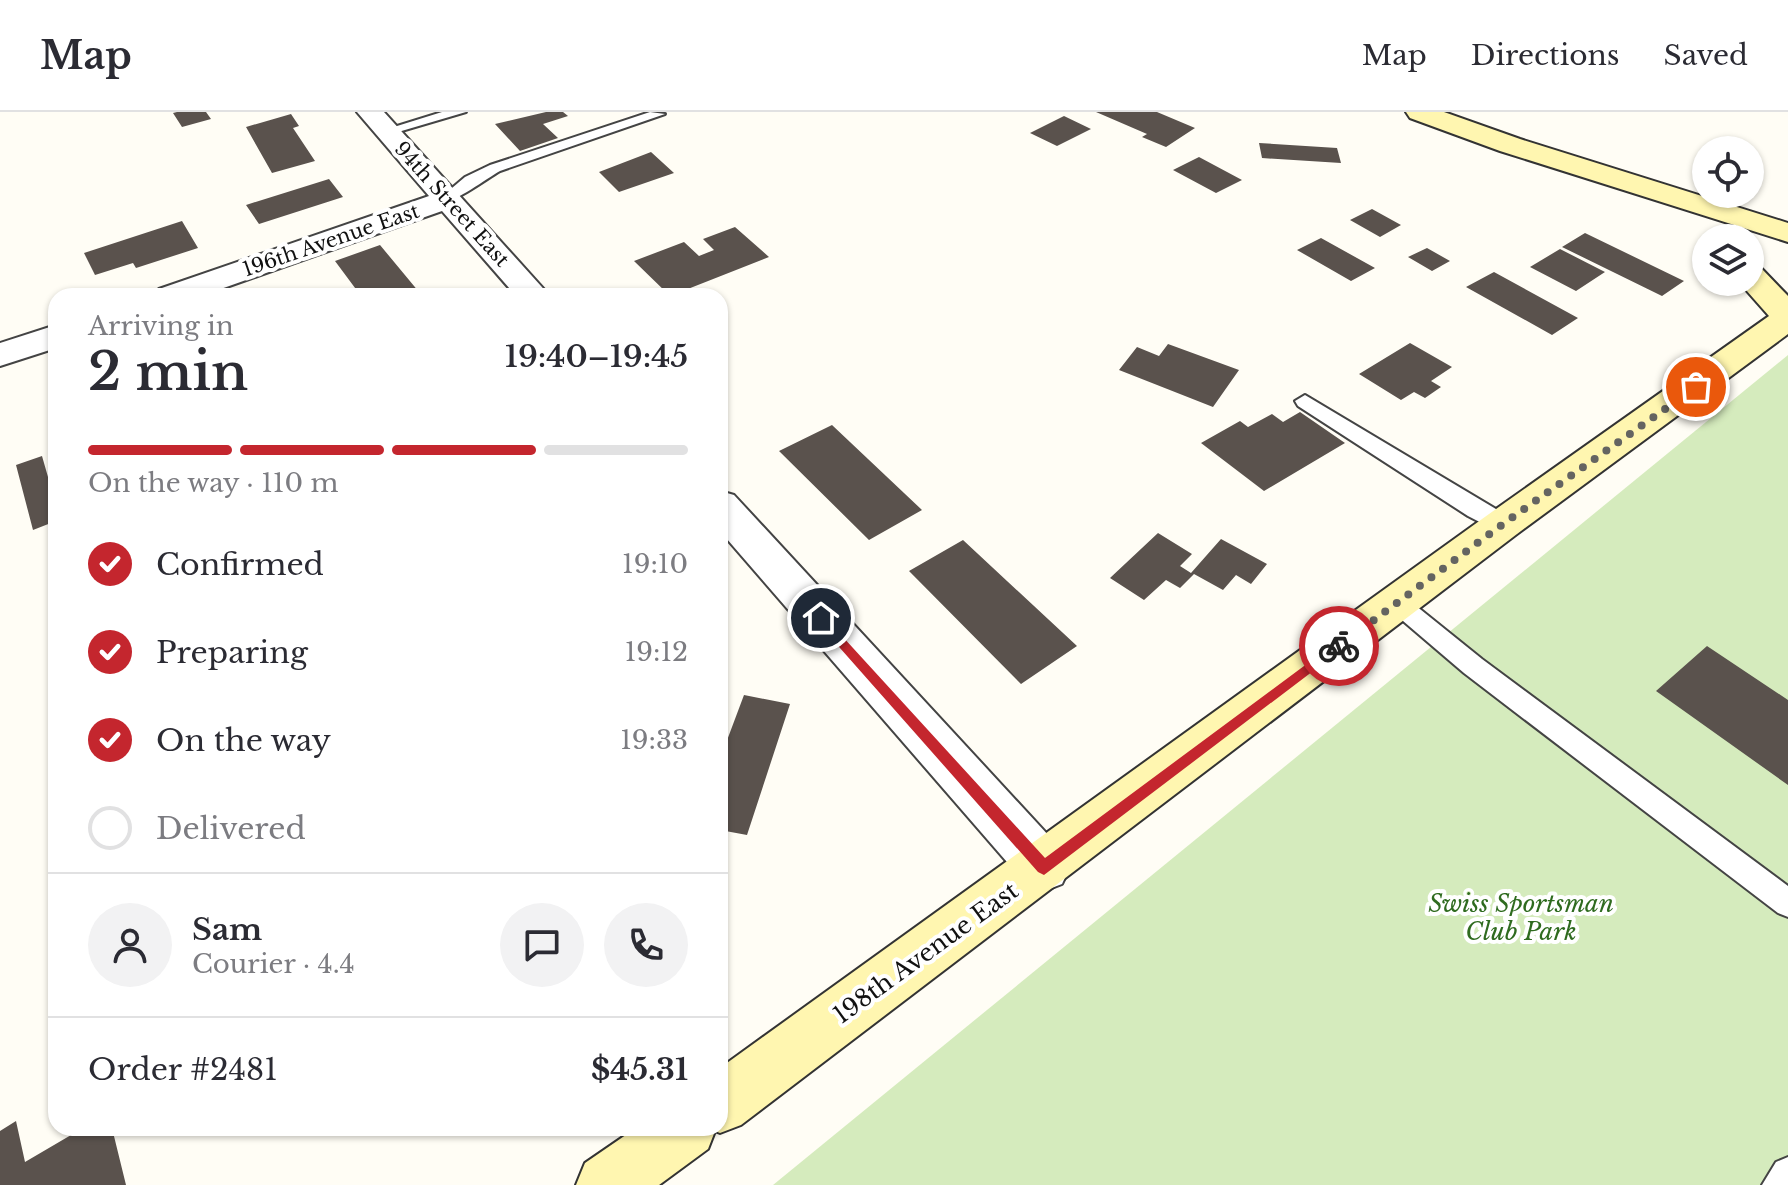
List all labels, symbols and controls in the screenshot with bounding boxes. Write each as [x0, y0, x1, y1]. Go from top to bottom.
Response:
text: Map [40, 32, 132, 79]
text: Map [1362, 38, 1427, 73]
text: Directions [1471, 38, 1620, 73]
text: Saved [1664, 38, 1748, 73]
map controls [1692, 136, 1764, 296]
button: locate [1692, 136, 1764, 208]
street label: 94th Street East [390, 137, 515, 272]
street label: 196th Avenue East [240, 198, 423, 281]
button: layers [1692, 224, 1764, 296]
text: Arriving in [88, 310, 234, 342]
text: 19:40–19:45 [505, 338, 688, 375]
text: 2 min [88, 340, 248, 404]
pin [1662, 353, 1730, 421]
icon: bag [1674, 365, 1718, 409]
text: On the way · 110 m [88, 467, 338, 499]
icon: check [88, 542, 132, 586]
text: Confirmed [156, 546, 324, 583]
text: 19:10 [622, 548, 688, 580]
pin [787, 584, 855, 652]
icon: home [799, 596, 843, 640]
courier [1299, 606, 1379, 686]
icon: bike [1317, 624, 1361, 668]
icon: check [88, 630, 132, 674]
text: Preparing [156, 634, 308, 671]
text: 19:12 [625, 636, 688, 668]
icon: check [88, 718, 132, 762]
text: On the way [156, 722, 331, 759]
text: 19:33 [620, 724, 688, 756]
text: Delivered [156, 810, 306, 847]
street label: 198th Avenue East [828, 876, 1024, 1029]
park label: Swiss Sportsman Club Park [1428, 889, 1614, 946]
button: person [88, 903, 172, 987]
button: chat [500, 903, 584, 987]
button: phone [604, 903, 688, 987]
text: Sam [192, 911, 262, 948]
text: Courier · 4.4 [192, 948, 355, 980]
text: Order #2481 [88, 1051, 278, 1088]
text: $45.31 [591, 1051, 688, 1088]

